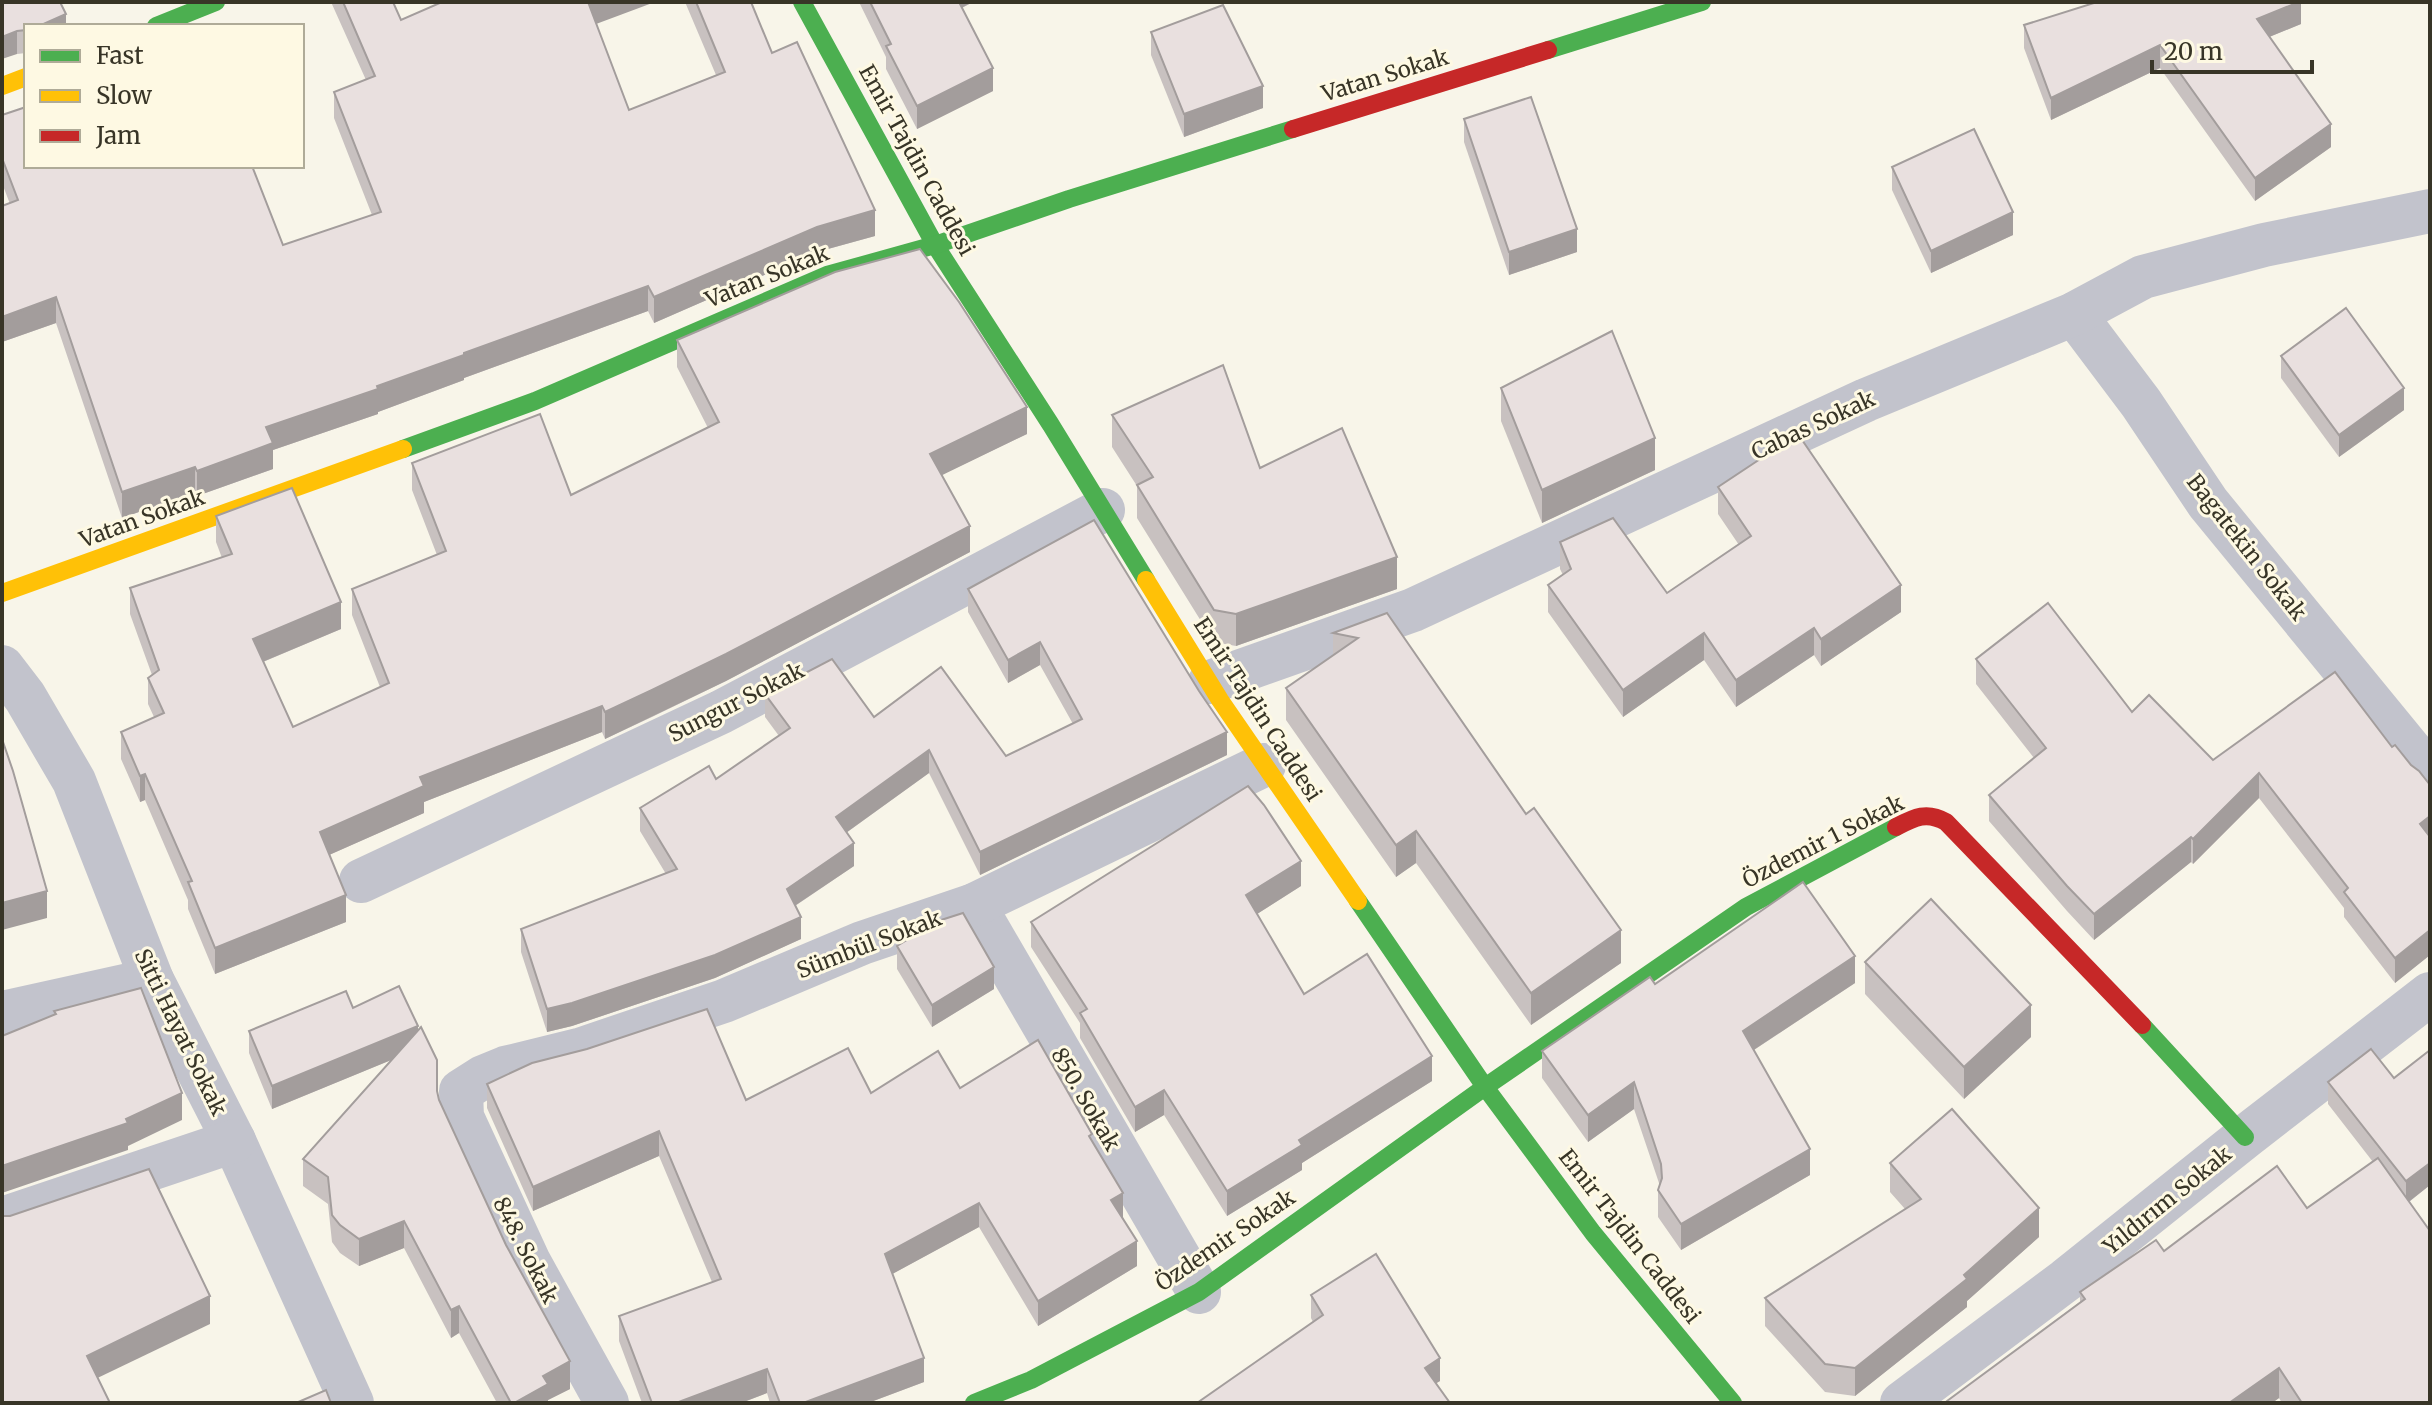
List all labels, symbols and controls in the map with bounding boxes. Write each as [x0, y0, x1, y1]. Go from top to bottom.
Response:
legend [24, 24, 304, 168]
scale bar [2152, 24, 2312, 74]
text: 20 m [2164, 36, 2223, 67]
text: Fast [96, 40, 144, 71]
street label: Vatan Sokak [1317, 42, 1452, 108]
street label: Emir Tajdin Caddesi [853, 60, 981, 260]
text: Slow [96, 80, 152, 111]
text: Jam [95, 120, 141, 151]
street label: Vatan Sokak [700, 238, 833, 314]
street label: Cabas Sokak [1747, 384, 1879, 466]
street label: Bagatekin Sokak [2181, 468, 2313, 626]
street label: Vatan Sokak [75, 482, 208, 554]
street label: Emir Tajdin Caddesi [1188, 612, 1328, 806]
street label: Sungur Sokak [663, 656, 809, 748]
street label: Özdemir 1 Sokak [1738, 788, 1908, 894]
street label: Sümbül Sokak [793, 904, 945, 984]
street label: Sitti Hayat Sokak [129, 944, 233, 1120]
street label: 850. Sokak [1045, 1043, 1127, 1156]
street label: Yıldırım Sokak [2096, 1140, 2237, 1261]
street label: Emir Tajdin Caddesi [1553, 1143, 1707, 1329]
street label: Özdemir Sokak [1150, 1183, 1300, 1297]
street label: 848. Sokak [487, 1192, 565, 1308]

